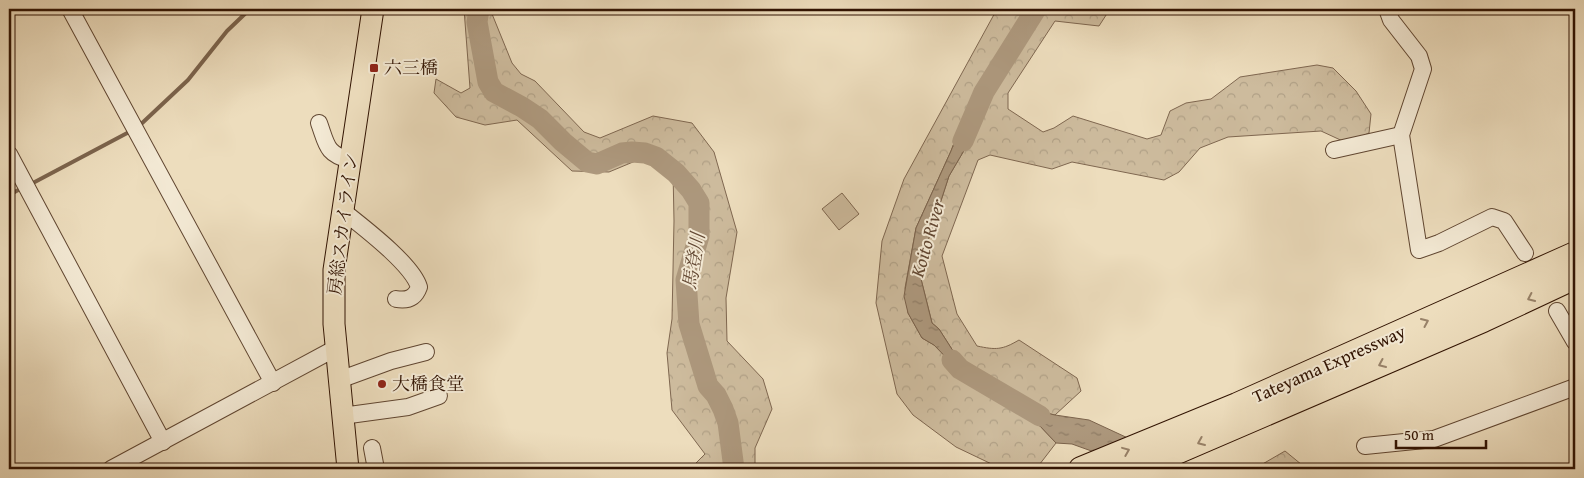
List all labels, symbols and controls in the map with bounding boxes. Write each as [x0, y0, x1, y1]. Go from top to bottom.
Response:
place label: 六三橋 [384, 54, 438, 81]
marker: 六三橋 [368, 62, 380, 74]
street label: 房総スカイライン [320, 151, 365, 297]
water label: Koito River [902, 195, 952, 281]
water label: 馬登川 [675, 229, 712, 291]
one-way arrow [1527, 291, 1536, 302]
one-way arrow [1420, 317, 1429, 328]
street label: Tateyama Expressway [1248, 318, 1410, 409]
one-way arrow [1378, 357, 1387, 368]
place label: 大橋食堂 [392, 370, 464, 397]
marker: 大橋食堂 [376, 378, 388, 390]
scale bar [1396, 418, 1486, 450]
text: 50 m [1404, 424, 1435, 445]
one-way arrow [1197, 436, 1206, 446]
one-way arrow [1121, 446, 1130, 457]

